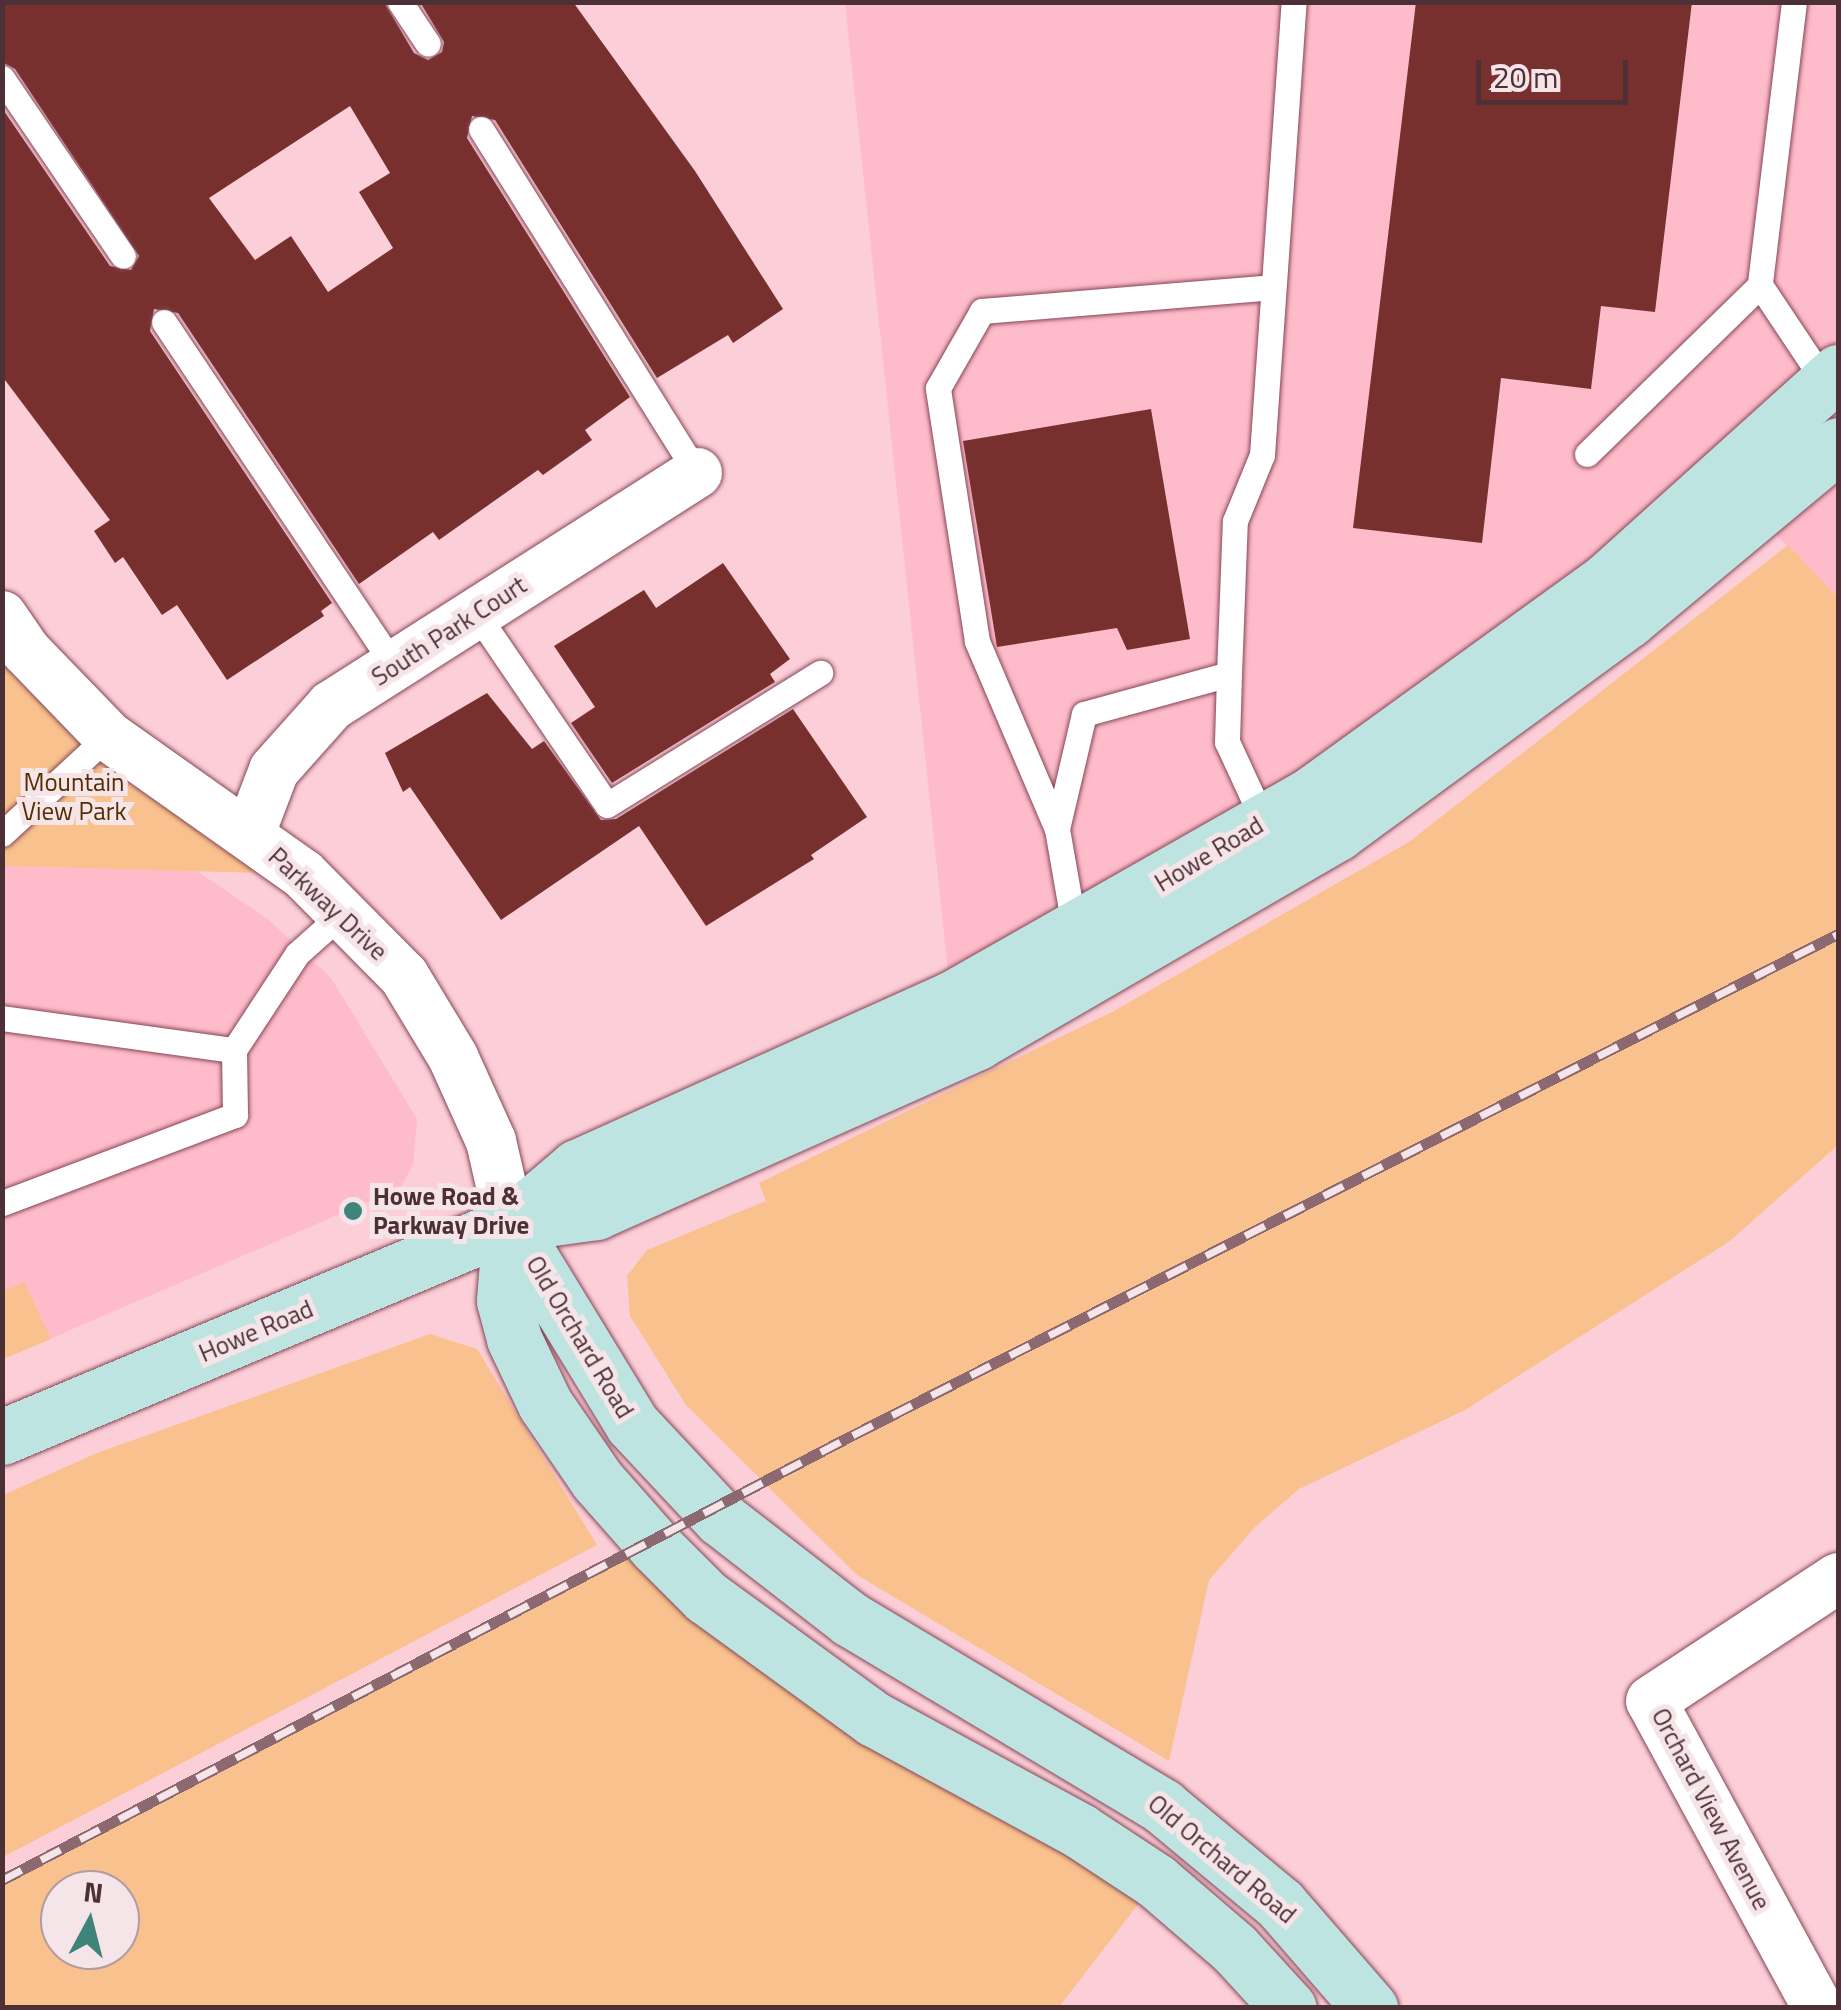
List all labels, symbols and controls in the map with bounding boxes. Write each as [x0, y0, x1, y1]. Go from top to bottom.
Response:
scale bar [1481, 40, 1634, 102]
text: 20 m [1493, 54, 1558, 100]
street label: South Park Court [366, 570, 532, 692]
park label: Mountain View Park [22, 768, 126, 827]
street label: Howe Road [1149, 810, 1269, 898]
street label: Parkway Drive [262, 841, 394, 967]
place label: Howe Road & Parkway Drive [373, 1182, 529, 1241]
marker: Howe Road & Parkway Drive [342, 1200, 364, 1222]
street label: Old Orchard Road [520, 1250, 640, 1424]
street label: Howe Road [194, 1294, 318, 1368]
street label: Orchard View Avenue [1645, 1703, 1777, 1915]
street label: Old Orchard Road [1142, 1788, 1302, 1930]
text: N [81, 1869, 106, 1914]
north arrow [40, 1870, 140, 1970]

